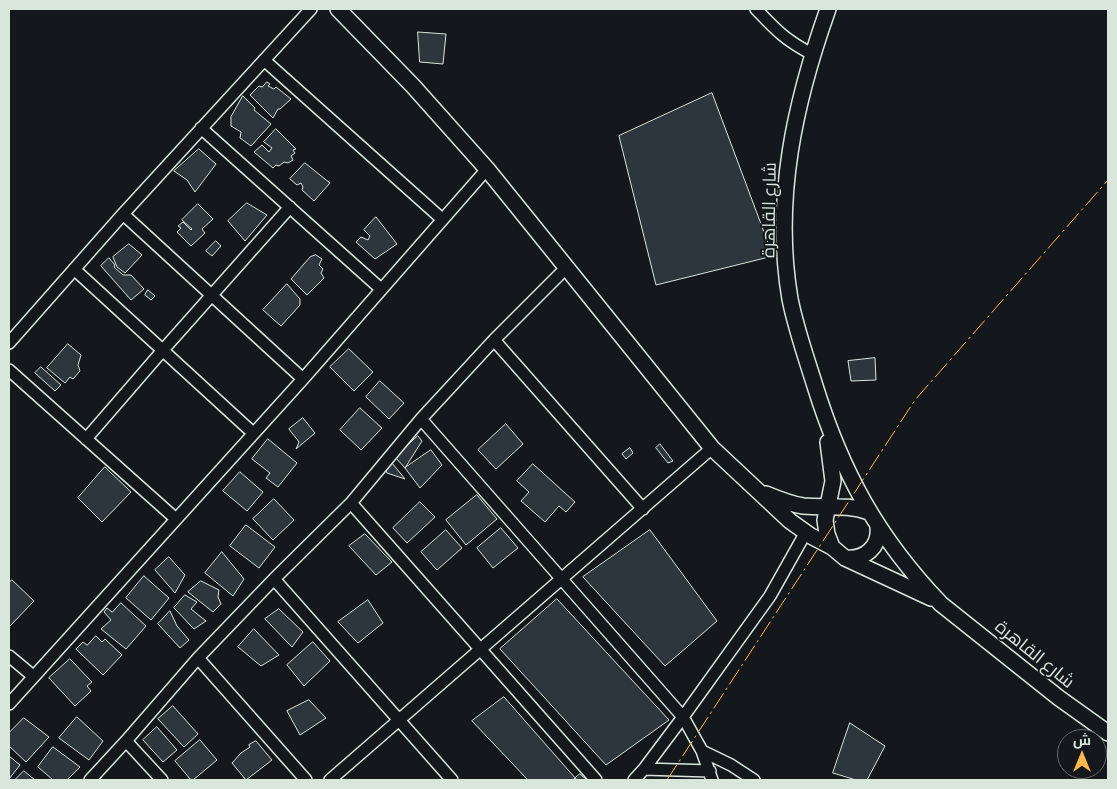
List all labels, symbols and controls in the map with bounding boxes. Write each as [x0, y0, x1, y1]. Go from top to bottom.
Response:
street label: شارع القاهرة [757, 162, 781, 258]
street label: شارع القاهرة [991, 615, 1079, 693]
north arrow [1057, 729, 1107, 779]
text: ش [1073, 731, 1091, 748]

